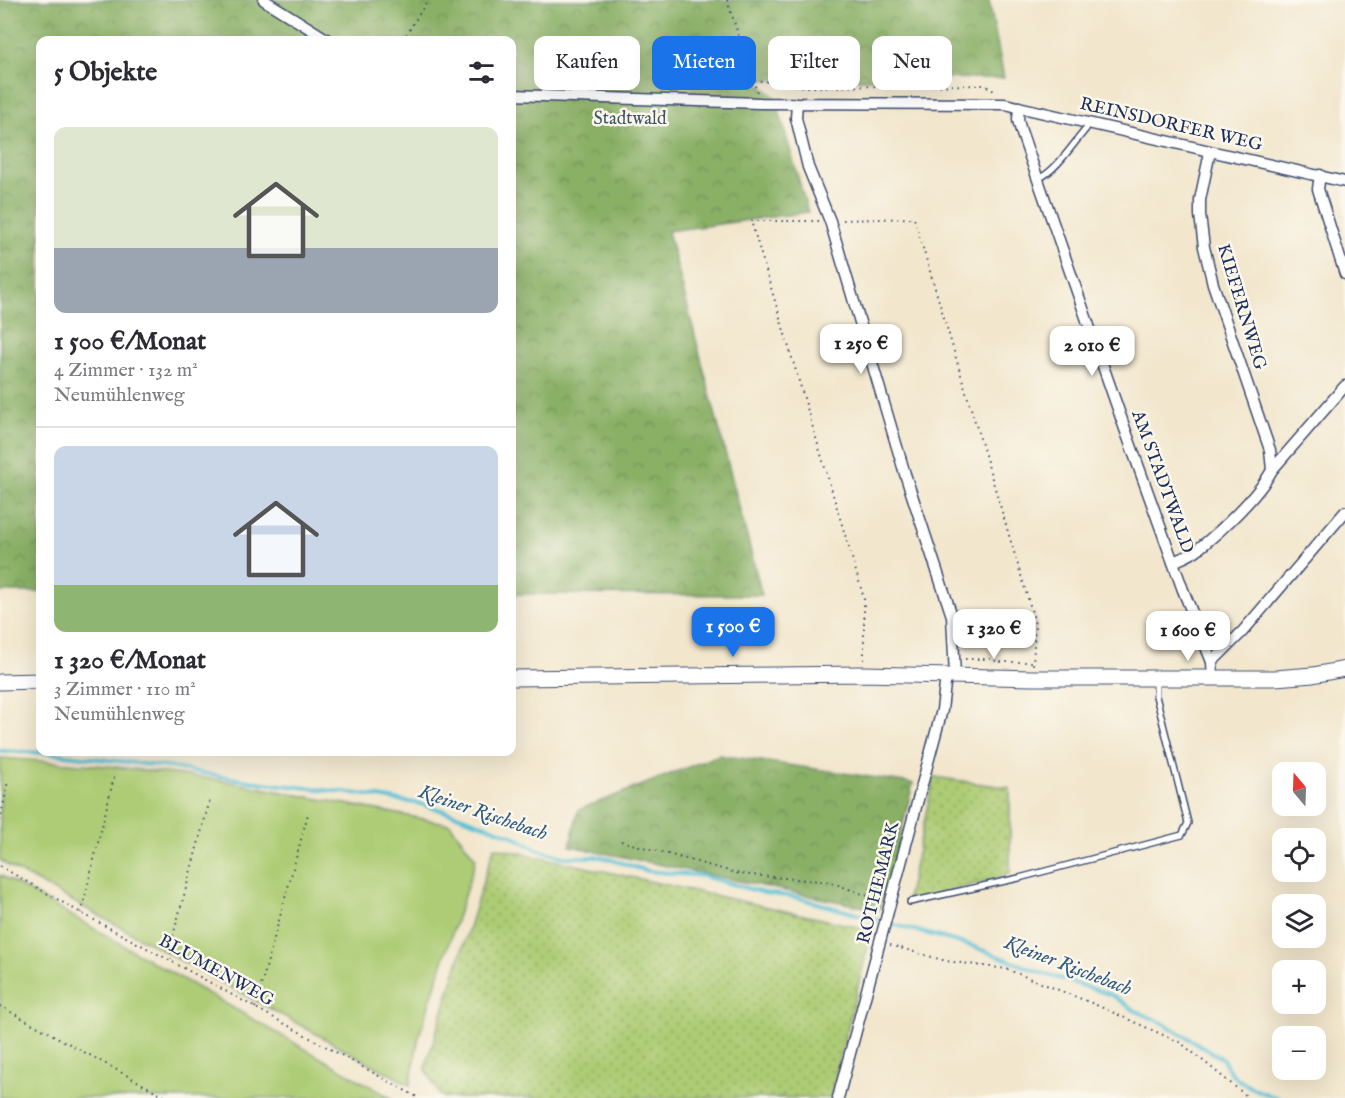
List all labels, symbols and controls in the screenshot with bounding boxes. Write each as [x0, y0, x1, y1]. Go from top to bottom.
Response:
chip: Kaufen [534, 36, 640, 90]
chip: Mieten [652, 36, 756, 90]
chip: Filter [768, 36, 860, 90]
chip: Neu [872, 36, 952, 90]
text: 5 Objekte [54, 56, 157, 89]
icon: filters [465, 56, 498, 89]
street label: REINSDORFER WEG [1078, 93, 1265, 157]
park label: Stadtwald [593, 108, 667, 131]
icon: home [222, 166, 330, 274]
street label: KIEFERNWEG [1211, 241, 1271, 373]
pin: 1 250 € [806, 324, 916, 375]
text: 1 500 €/Monat [54, 325, 206, 358]
pin: 2 010 € [1037, 326, 1147, 377]
text: 1 250 € [834, 331, 888, 356]
text: 2 010 € [1064, 333, 1120, 358]
text: 4 Zimmer · 132 m² [54, 358, 198, 383]
text: Neumühlenweg [54, 383, 185, 408]
street label: AM STADTWALD [1125, 406, 1199, 557]
icon: home [222, 485, 330, 593]
pin: 1 500 € [678, 607, 788, 658]
pin: 1 320 € [939, 609, 1049, 660]
pin: 1 600 € [1133, 611, 1243, 662]
text: 1 500 € [706, 614, 760, 639]
text: 1 320 € [967, 616, 1021, 641]
text: 1 600 € [1160, 618, 1216, 643]
text: 1 320 €/Monat [54, 644, 206, 677]
text: 3 Zimmer · 110 m² [54, 677, 196, 702]
text: Neumühlenweg [54, 702, 185, 727]
north arrow [1272, 762, 1326, 816]
map controls [1272, 762, 1326, 1080]
water label: Kleiner Rischebach [415, 779, 551, 847]
street label: ROTHEMARK [853, 819, 906, 946]
button: locate [1272, 828, 1326, 882]
button: layers [1272, 894, 1326, 948]
street label: BLUMENWEG [154, 930, 278, 1013]
water label: Kleiner Rischebach [1000, 930, 1136, 1002]
button: + [1272, 960, 1326, 1014]
button: − [1272, 1026, 1326, 1080]

